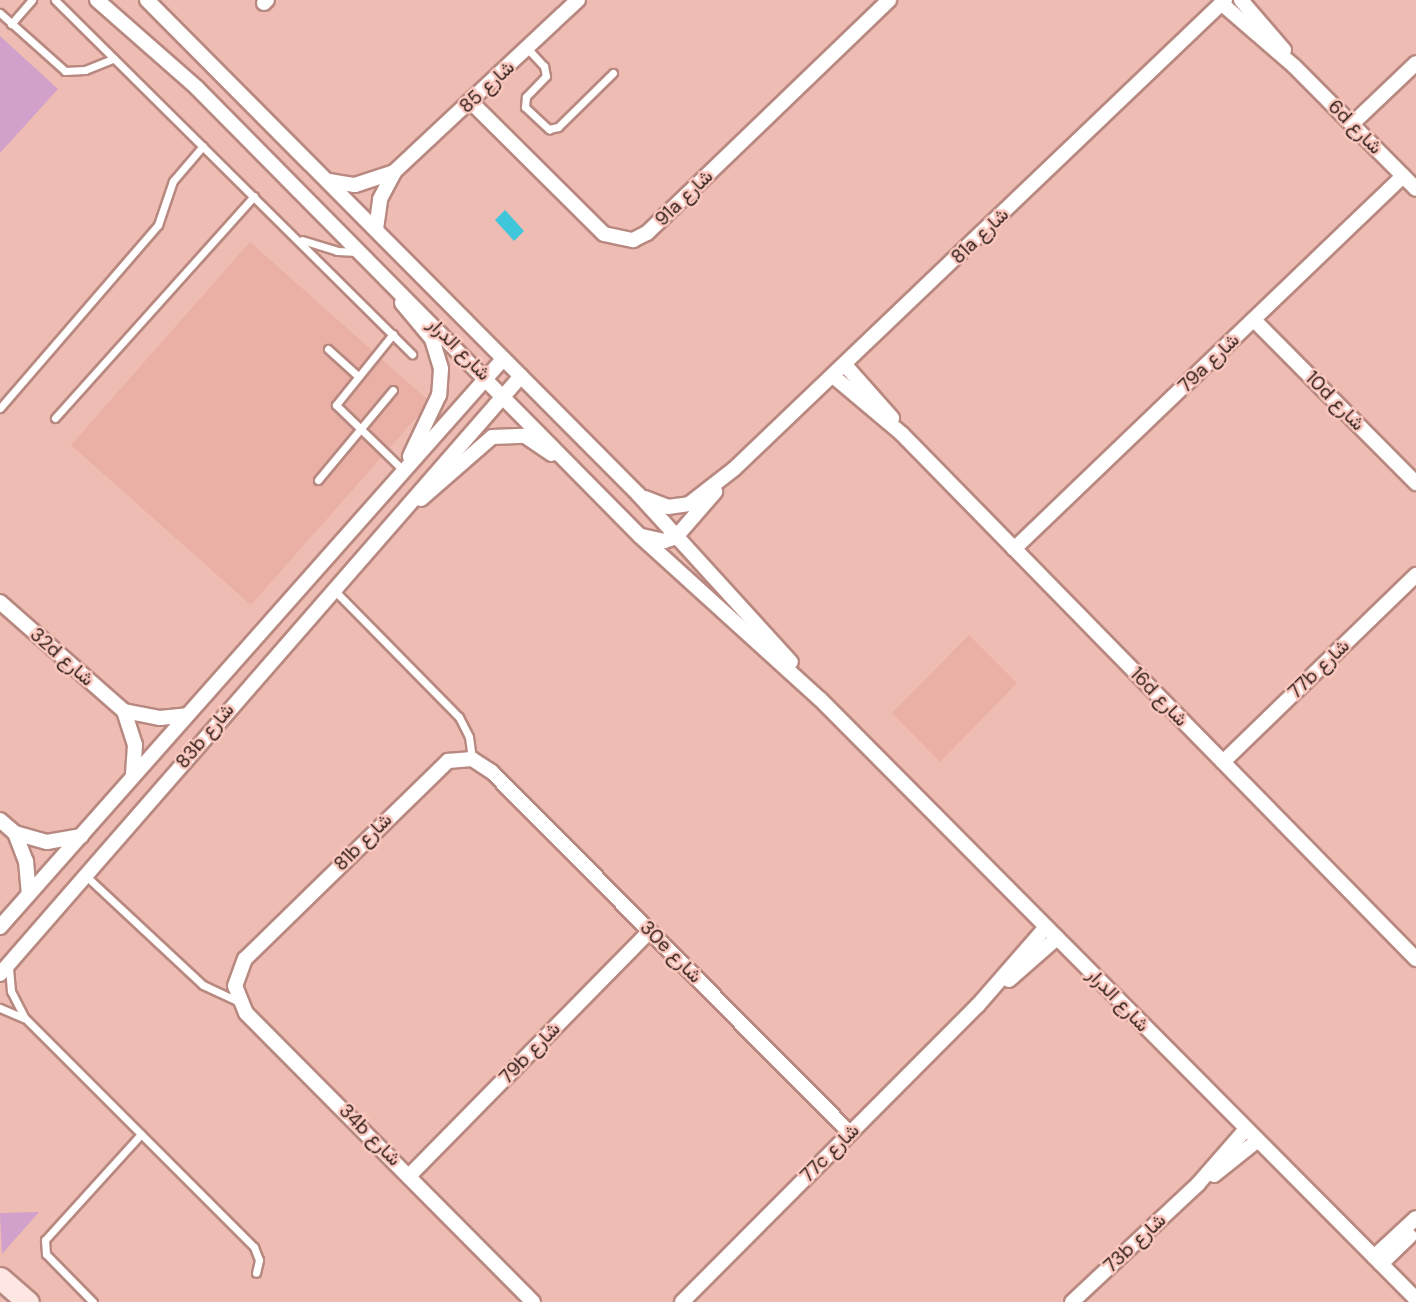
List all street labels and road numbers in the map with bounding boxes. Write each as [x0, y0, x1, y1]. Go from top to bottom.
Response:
street label: شارع 85 [455, 56, 519, 118]
street label: 6d شارع [1323, 95, 1387, 159]
street label: 91a شارع [650, 165, 718, 231]
street label: 81a شارع [947, 203, 1013, 269]
street label: شارع الدرار [423, 313, 495, 385]
street label: 79a شارع [1174, 329, 1244, 397]
street label: 10d شارع [1301, 367, 1369, 435]
street label: 32d شارع [25, 623, 99, 691]
street label: 77b شارع [1284, 635, 1354, 703]
street label: 16d شارع [1125, 663, 1193, 731]
street label: 83b شارع [171, 699, 239, 773]
street label: 81b شارع [329, 808, 397, 876]
street label: 30e شارع [635, 916, 707, 988]
street label: شارع الدرار [1082, 964, 1154, 1036]
street label: 79b شارع [495, 1017, 565, 1089]
street label: 34b شارع [334, 1099, 406, 1171]
street label: 77c شارع [796, 1119, 864, 1187]
street label: 73b شارع [1099, 1209, 1171, 1277]

